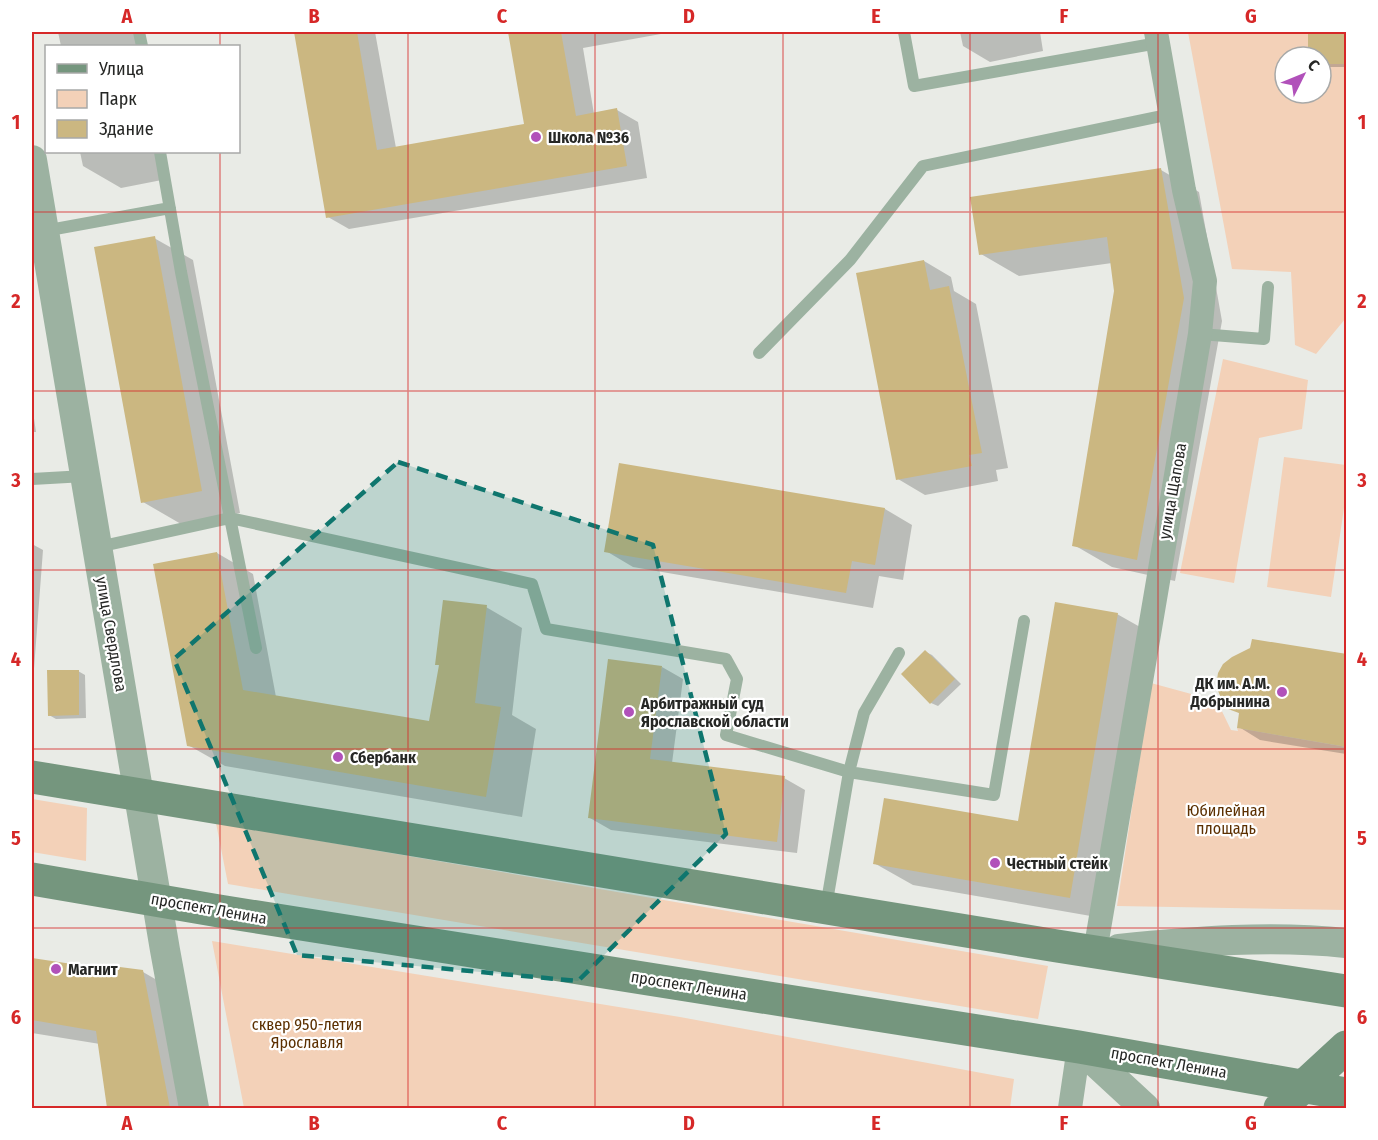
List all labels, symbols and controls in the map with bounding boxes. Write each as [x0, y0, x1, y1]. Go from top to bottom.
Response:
text: A [121, 4, 134, 28]
text: B [308, 4, 320, 28]
text: C [497, 4, 508, 28]
text: D [683, 4, 695, 28]
text: E [871, 4, 881, 28]
text: F [1060, 4, 1069, 28]
text: G [1245, 4, 1257, 28]
legend [45, 45, 240, 153]
north arrow [1273, 45, 1333, 105]
text: С [1304, 56, 1324, 75]
text: Улица [98, 58, 144, 80]
text: Парк [99, 88, 137, 110]
text: 1 [12, 110, 20, 134]
text: 1 [1358, 110, 1366, 134]
text: Здание [99, 118, 154, 140]
place label: Школа №36 [548, 128, 629, 147]
marker: Школа №36 [529, 130, 543, 144]
text: 2 [10, 289, 21, 313]
text: 2 [1356, 289, 1367, 313]
street label: улица Щапова [1155, 441, 1190, 541]
text: 3 [10, 468, 21, 492]
text: 3 [1356, 468, 1367, 492]
street label: улица Свердлова [92, 575, 131, 693]
text: 4 [11, 647, 21, 671]
text: 4 [1357, 647, 1367, 671]
place label: ДК им. А.М. Добрынина [1189, 674, 1270, 711]
marker: ДК им. А.М. Добрынина [1275, 685, 1289, 699]
place label: Арбитражный суд Ярославской области [640, 694, 789, 731]
marker: Арбитражный суд Ярославской области [622, 705, 636, 719]
place label: Сбербанк [350, 748, 417, 767]
marker: Сбербанк [331, 750, 345, 764]
park label: Юбилейная площадь [1187, 801, 1265, 838]
text: 5 [11, 826, 21, 850]
text: 5 [1357, 826, 1367, 850]
place label: Честный стейк [1007, 854, 1109, 873]
marker: Честный стейк [988, 856, 1002, 870]
street label: проспект Ленина [150, 889, 268, 928]
place label: Магнит [68, 960, 118, 979]
marker: Магнит [49, 962, 63, 976]
street label: проспект Ленина [630, 967, 748, 1004]
text: 6 [11, 1005, 21, 1029]
text: 6 [1357, 1005, 1367, 1029]
park label: сквер 950-летия Ярославля [252, 1015, 362, 1052]
street label: проспект Ленина [1110, 1043, 1228, 1082]
text: A [121, 1111, 134, 1135]
text: B [308, 1111, 320, 1135]
text: C [497, 1111, 508, 1135]
text: D [683, 1111, 695, 1135]
text: E [871, 1111, 881, 1135]
text: F [1060, 1111, 1069, 1135]
text: G [1245, 1111, 1257, 1135]

